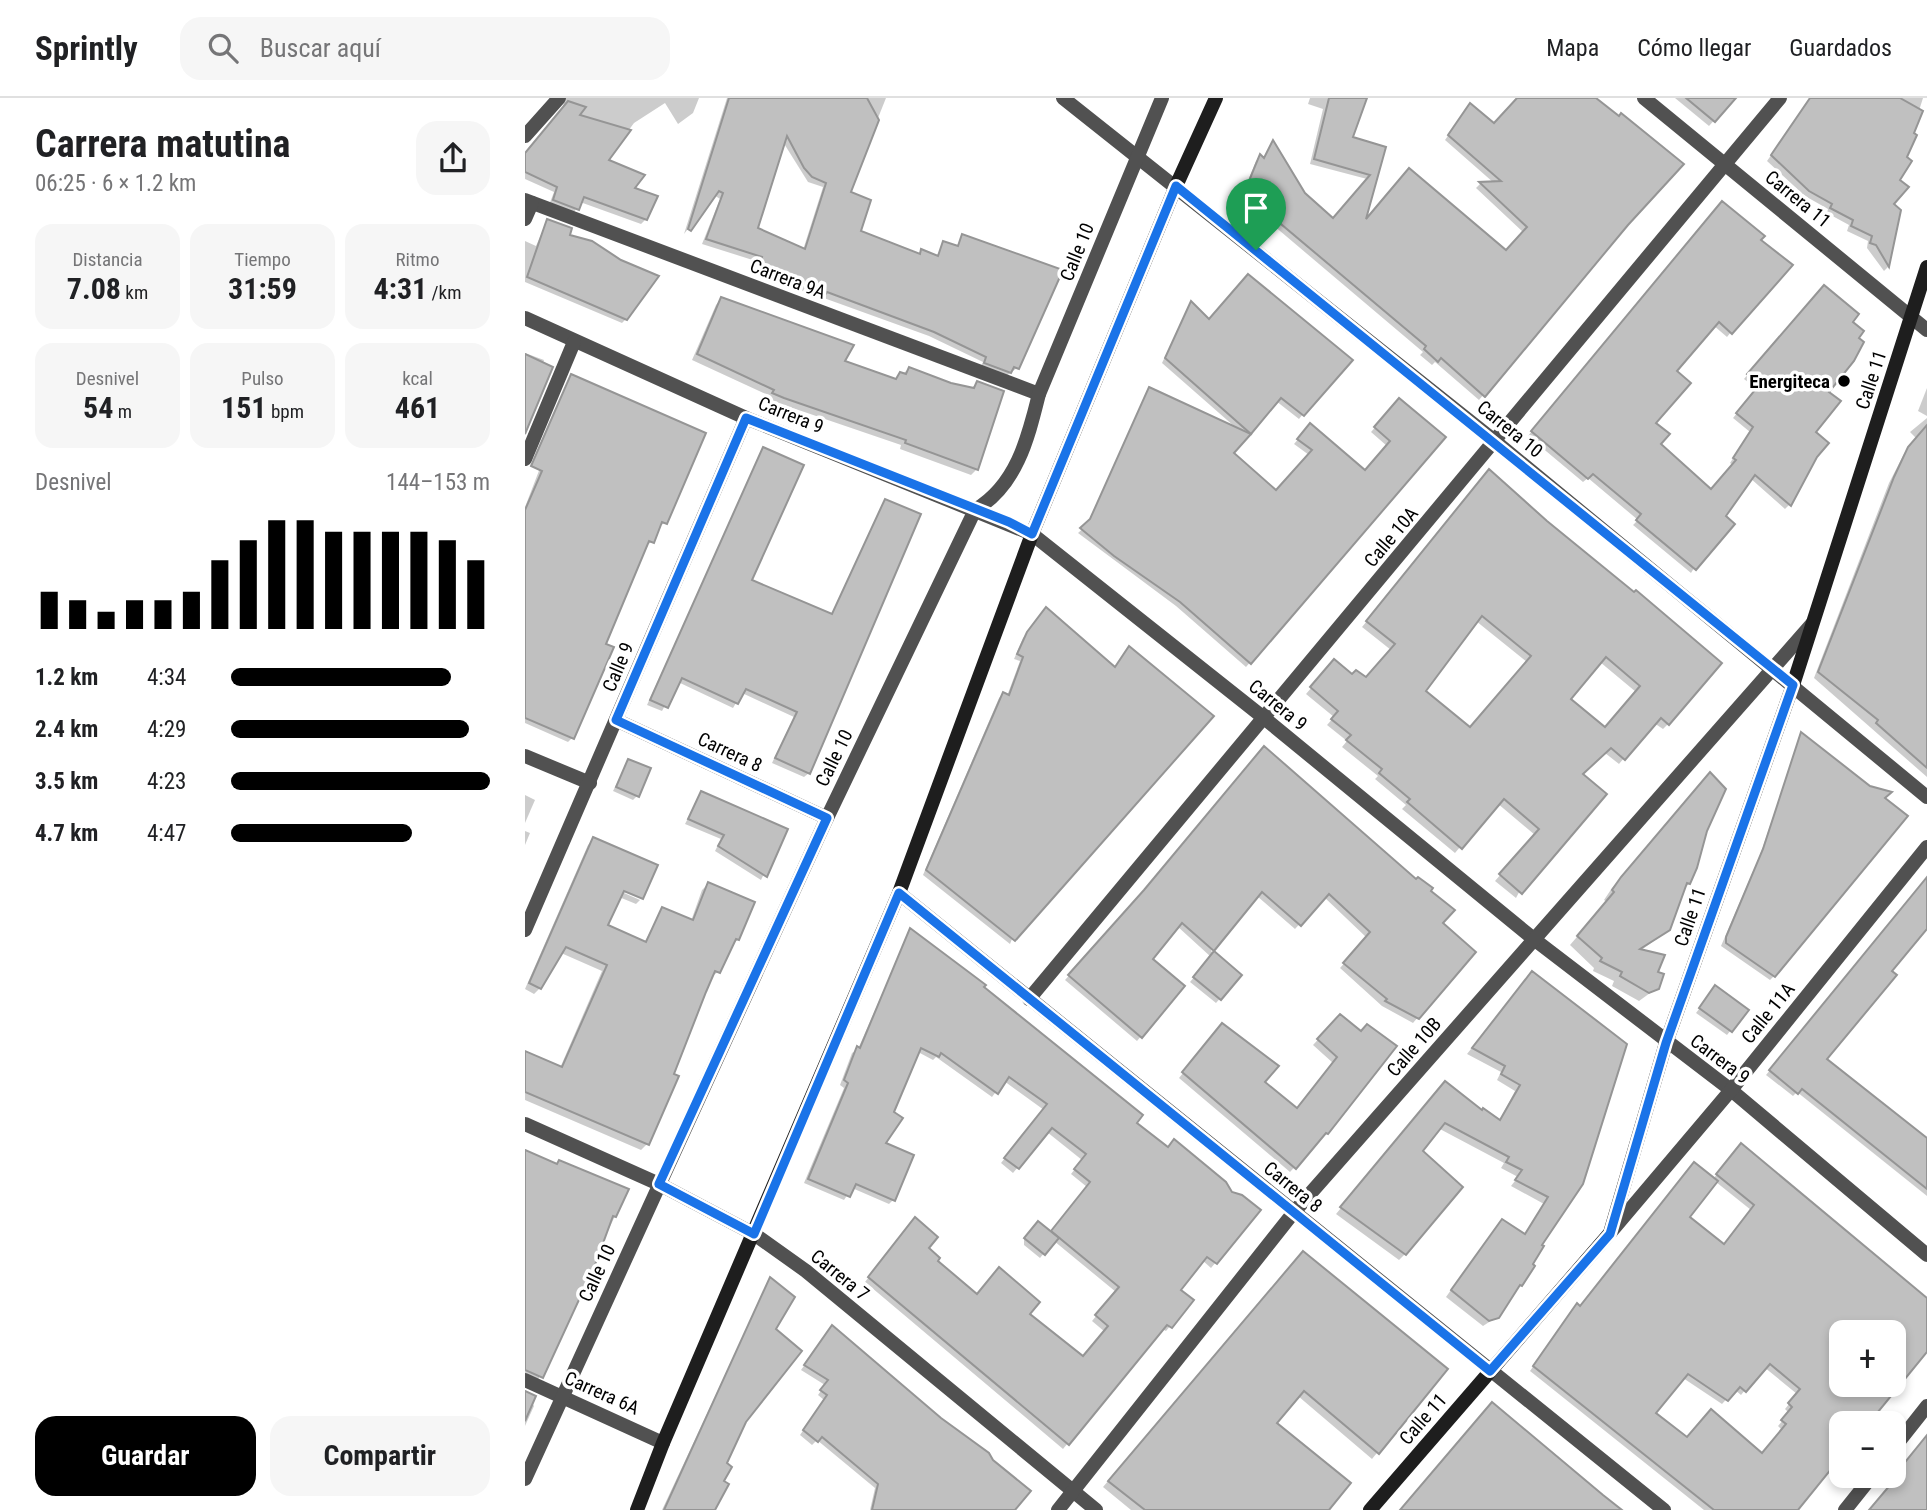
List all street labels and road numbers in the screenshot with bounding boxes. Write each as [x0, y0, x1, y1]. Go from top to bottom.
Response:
street label: Carrera 11 [1761, 166, 1835, 232]
street label: Calle 10 [1055, 220, 1099, 284]
street label: Carrera 9A [747, 254, 829, 304]
street label: Calle 11 [1851, 348, 1891, 412]
street label: Carrera 9 [755, 392, 827, 438]
street label: Carrera 10 [1473, 396, 1547, 462]
street label: Calle 10A [1359, 502, 1423, 572]
street label: Calle 9 [597, 639, 639, 695]
street label: Carrera 9 [1244, 675, 1312, 735]
street label: Calle 10 [810, 726, 858, 790]
street label: Carrera 8 [694, 727, 766, 777]
street label: Calle 11 [1669, 885, 1711, 949]
street label: Calle 11A [1737, 978, 1799, 1048]
street label: Calle 10B [1382, 1013, 1446, 1081]
street label: Carrera 9 [1686, 1029, 1754, 1089]
street label: Carrera 8 [1259, 1157, 1327, 1217]
street label: Calle 10 [574, 1241, 620, 1305]
street label: Carrera 7 [806, 1245, 874, 1305]
street label: Carrera 6A [561, 1366, 643, 1420]
street label: Calle 11 [1394, 1389, 1452, 1449]

